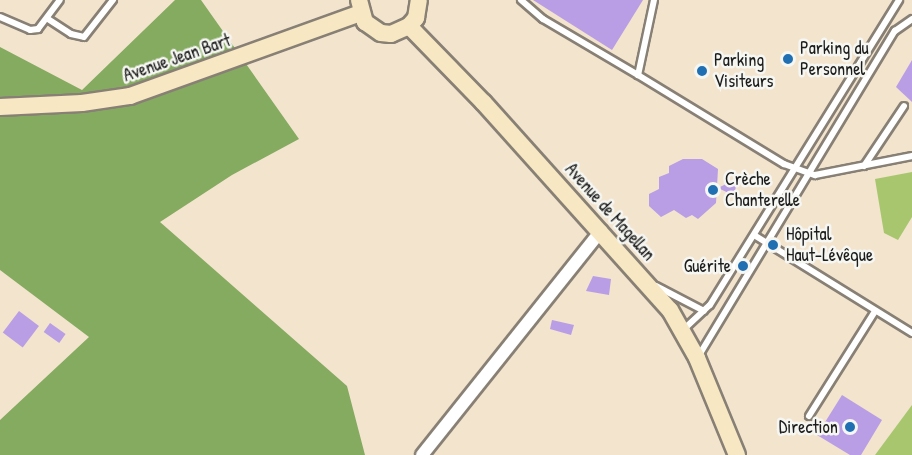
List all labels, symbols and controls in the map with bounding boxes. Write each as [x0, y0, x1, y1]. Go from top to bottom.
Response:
street label: Avenue Jean Bart [120, 30, 234, 86]
place label: Parking du Personnel [800, 38, 869, 80]
place label: Parking Visiteurs [714, 50, 774, 92]
marker: Parking du Personnel [781, 52, 795, 66]
marker: Parking Visiteurs [695, 64, 709, 78]
street label: Avenue de Magellan [560, 159, 660, 265]
place label: Crèche Chanterelle [725, 169, 800, 212]
marker: Crèche Chanterelle [706, 183, 720, 197]
place label: Hôpital Haut-Lévêque [786, 224, 873, 266]
marker: Hôpital Haut-Lévêque [764, 236, 782, 254]
place label: Guérite [684, 255, 731, 277]
marker: Guérite [736, 259, 750, 273]
place label: Direction [779, 416, 838, 438]
marker: Direction [843, 420, 857, 434]

